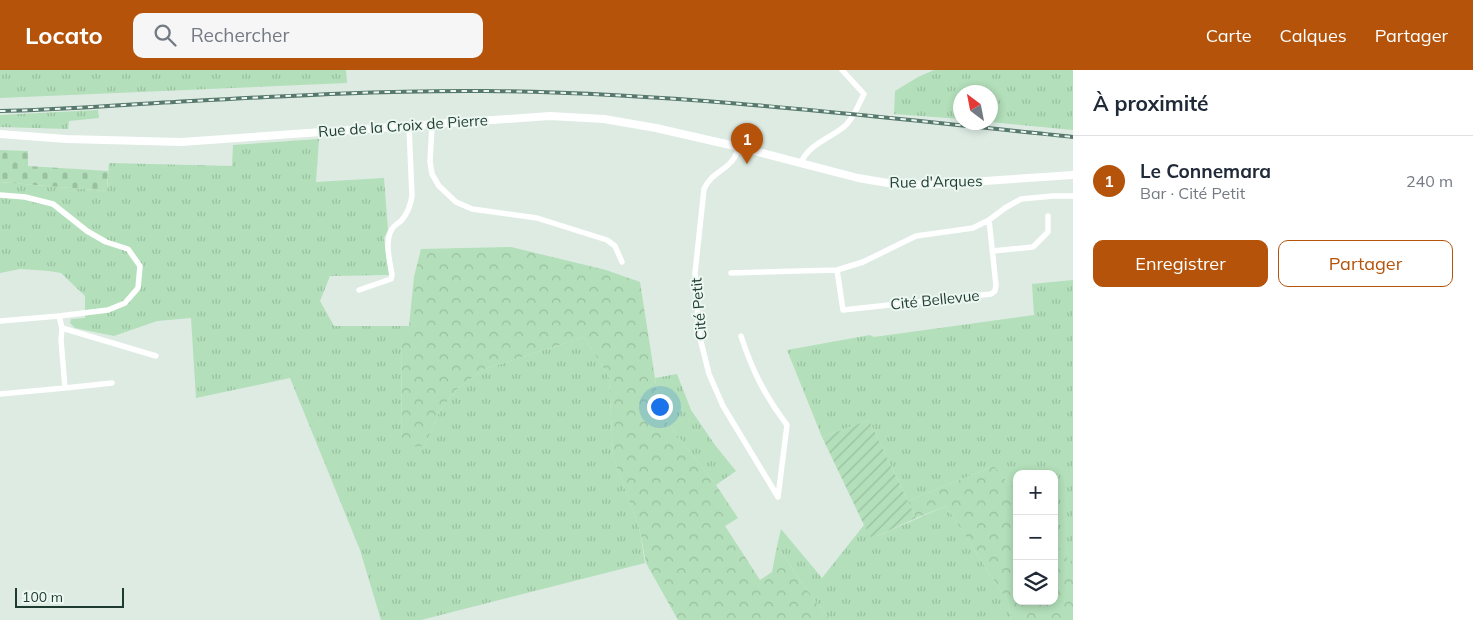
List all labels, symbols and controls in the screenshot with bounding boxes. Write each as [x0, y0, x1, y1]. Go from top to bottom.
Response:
search box [133, 13, 483, 58]
text: Locato [25, 20, 103, 50]
icon: search [151, 21, 179, 49]
text: Rechercher [191, 23, 289, 47]
text: Carte [1206, 24, 1252, 47]
text: Calques [1280, 24, 1347, 47]
text: Partager [1375, 24, 1448, 47]
north arrow [953, 85, 998, 130]
text: À proximité [1093, 90, 1209, 116]
street label: Rue de la Croix de Pierre [318, 110, 488, 141]
pin: 1 [731, 123, 763, 164]
text: Le Connemara [1140, 159, 1271, 183]
street label: Rue d'Arques [889, 171, 983, 192]
text: 1 [1104, 171, 1114, 191]
text: 240 m [1406, 171, 1453, 191]
text: Bar · Cité Petit [1140, 183, 1245, 203]
button: Enregistrer [1093, 240, 1268, 287]
button: Partager [1278, 240, 1453, 287]
street label: Cité Petit [686, 277, 711, 341]
street label: Cité Bellevue [889, 285, 980, 314]
your location [647, 394, 673, 420]
map controls [1013, 470, 1058, 605]
button: + [1013, 470, 1058, 515]
button: − [1013, 515, 1058, 560]
button: layers [1013, 560, 1058, 605]
scale bar [15, 585, 124, 608]
text: 100 m [22, 588, 63, 606]

